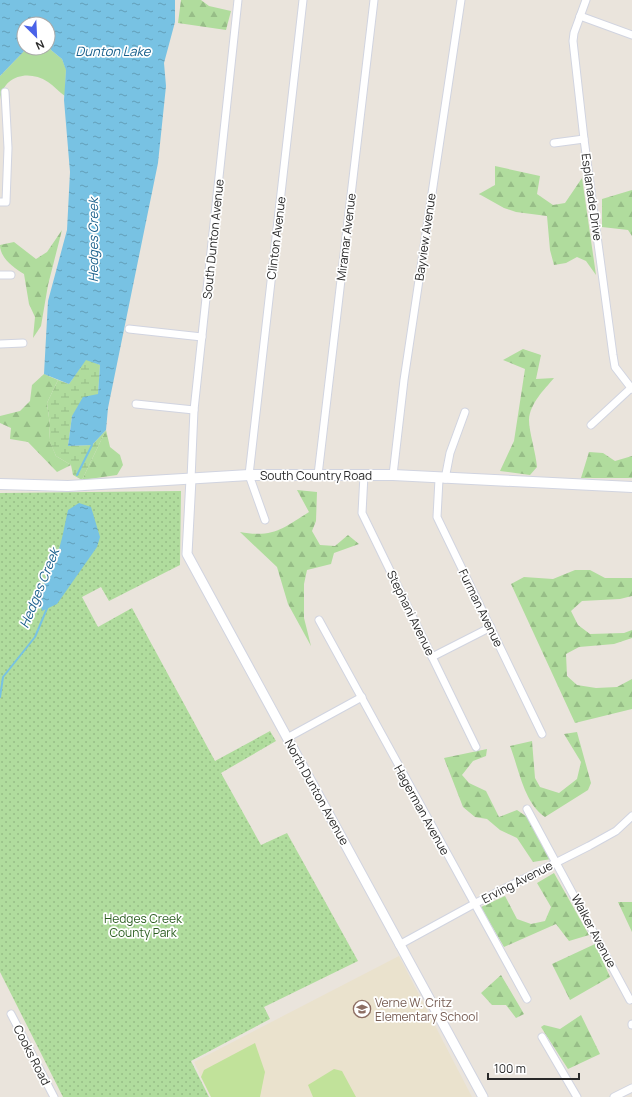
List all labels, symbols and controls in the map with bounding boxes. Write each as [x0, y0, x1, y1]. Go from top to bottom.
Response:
north arrow [16, 16, 56, 56]
text: N [34, 37, 47, 54]
water label: Dunton Lake [76, 42, 152, 60]
street label: Esplanade Drive [577, 152, 607, 242]
street label: South Dunton Avenue [198, 178, 228, 300]
street label: Miramar Avenue [332, 192, 360, 282]
street label: Bayview Avenue [410, 192, 440, 282]
water label: Hedges Creek [84, 195, 102, 282]
street label: Clinton Avenue [262, 195, 290, 281]
street label: South Country Road [260, 467, 372, 484]
water label: Hedges Creek [15, 543, 64, 631]
street label: Furman Avenue [455, 566, 507, 650]
street label: Stephani Avenue [383, 567, 439, 659]
street label: North Dunton Avenue [281, 736, 353, 848]
street label: Hagerman Avenue [390, 762, 454, 858]
street label: Erving Avenue [478, 857, 556, 907]
street label: Walker Avenue [568, 891, 620, 971]
park label: Hedges Creek County Park [104, 910, 183, 941]
place label: Verne W. Critz Elementary School [375, 994, 478, 1025]
school or university icon: Verne W. Critz Elementary School [352, 999, 372, 1019]
street label: Cooks Road [9, 1022, 55, 1088]
scale bar [488, 1055, 579, 1081]
text: 100 m [494, 1060, 526, 1077]

